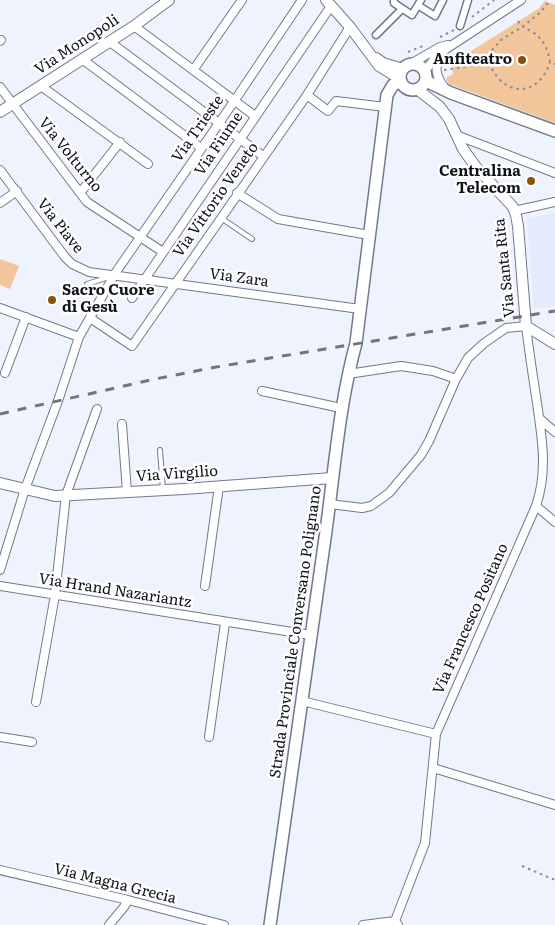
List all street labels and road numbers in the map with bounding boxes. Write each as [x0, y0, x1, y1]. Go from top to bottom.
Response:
street label: Via Monopoli [32, 11, 122, 79]
street label: Via Trieste [168, 92, 228, 166]
street label: Via Fiume [191, 109, 247, 179]
street label: Via Volturno [34, 114, 106, 196]
street label: Via Vittorio Veneto [170, 139, 262, 261]
street label: Via Piave [33, 195, 87, 257]
street label: Via Santa Rita [491, 218, 519, 318]
street label: Via Zara [208, 265, 270, 291]
street label: Via Virgilio [135, 462, 219, 486]
street label: Strada Provinciale Conversano Polignano [267, 485, 325, 779]
street label: Via Francesco Positano [430, 541, 512, 697]
street label: Via Hrand Nazariantz [37, 570, 193, 612]
street label: Via Magna Grecia [52, 860, 178, 908]

